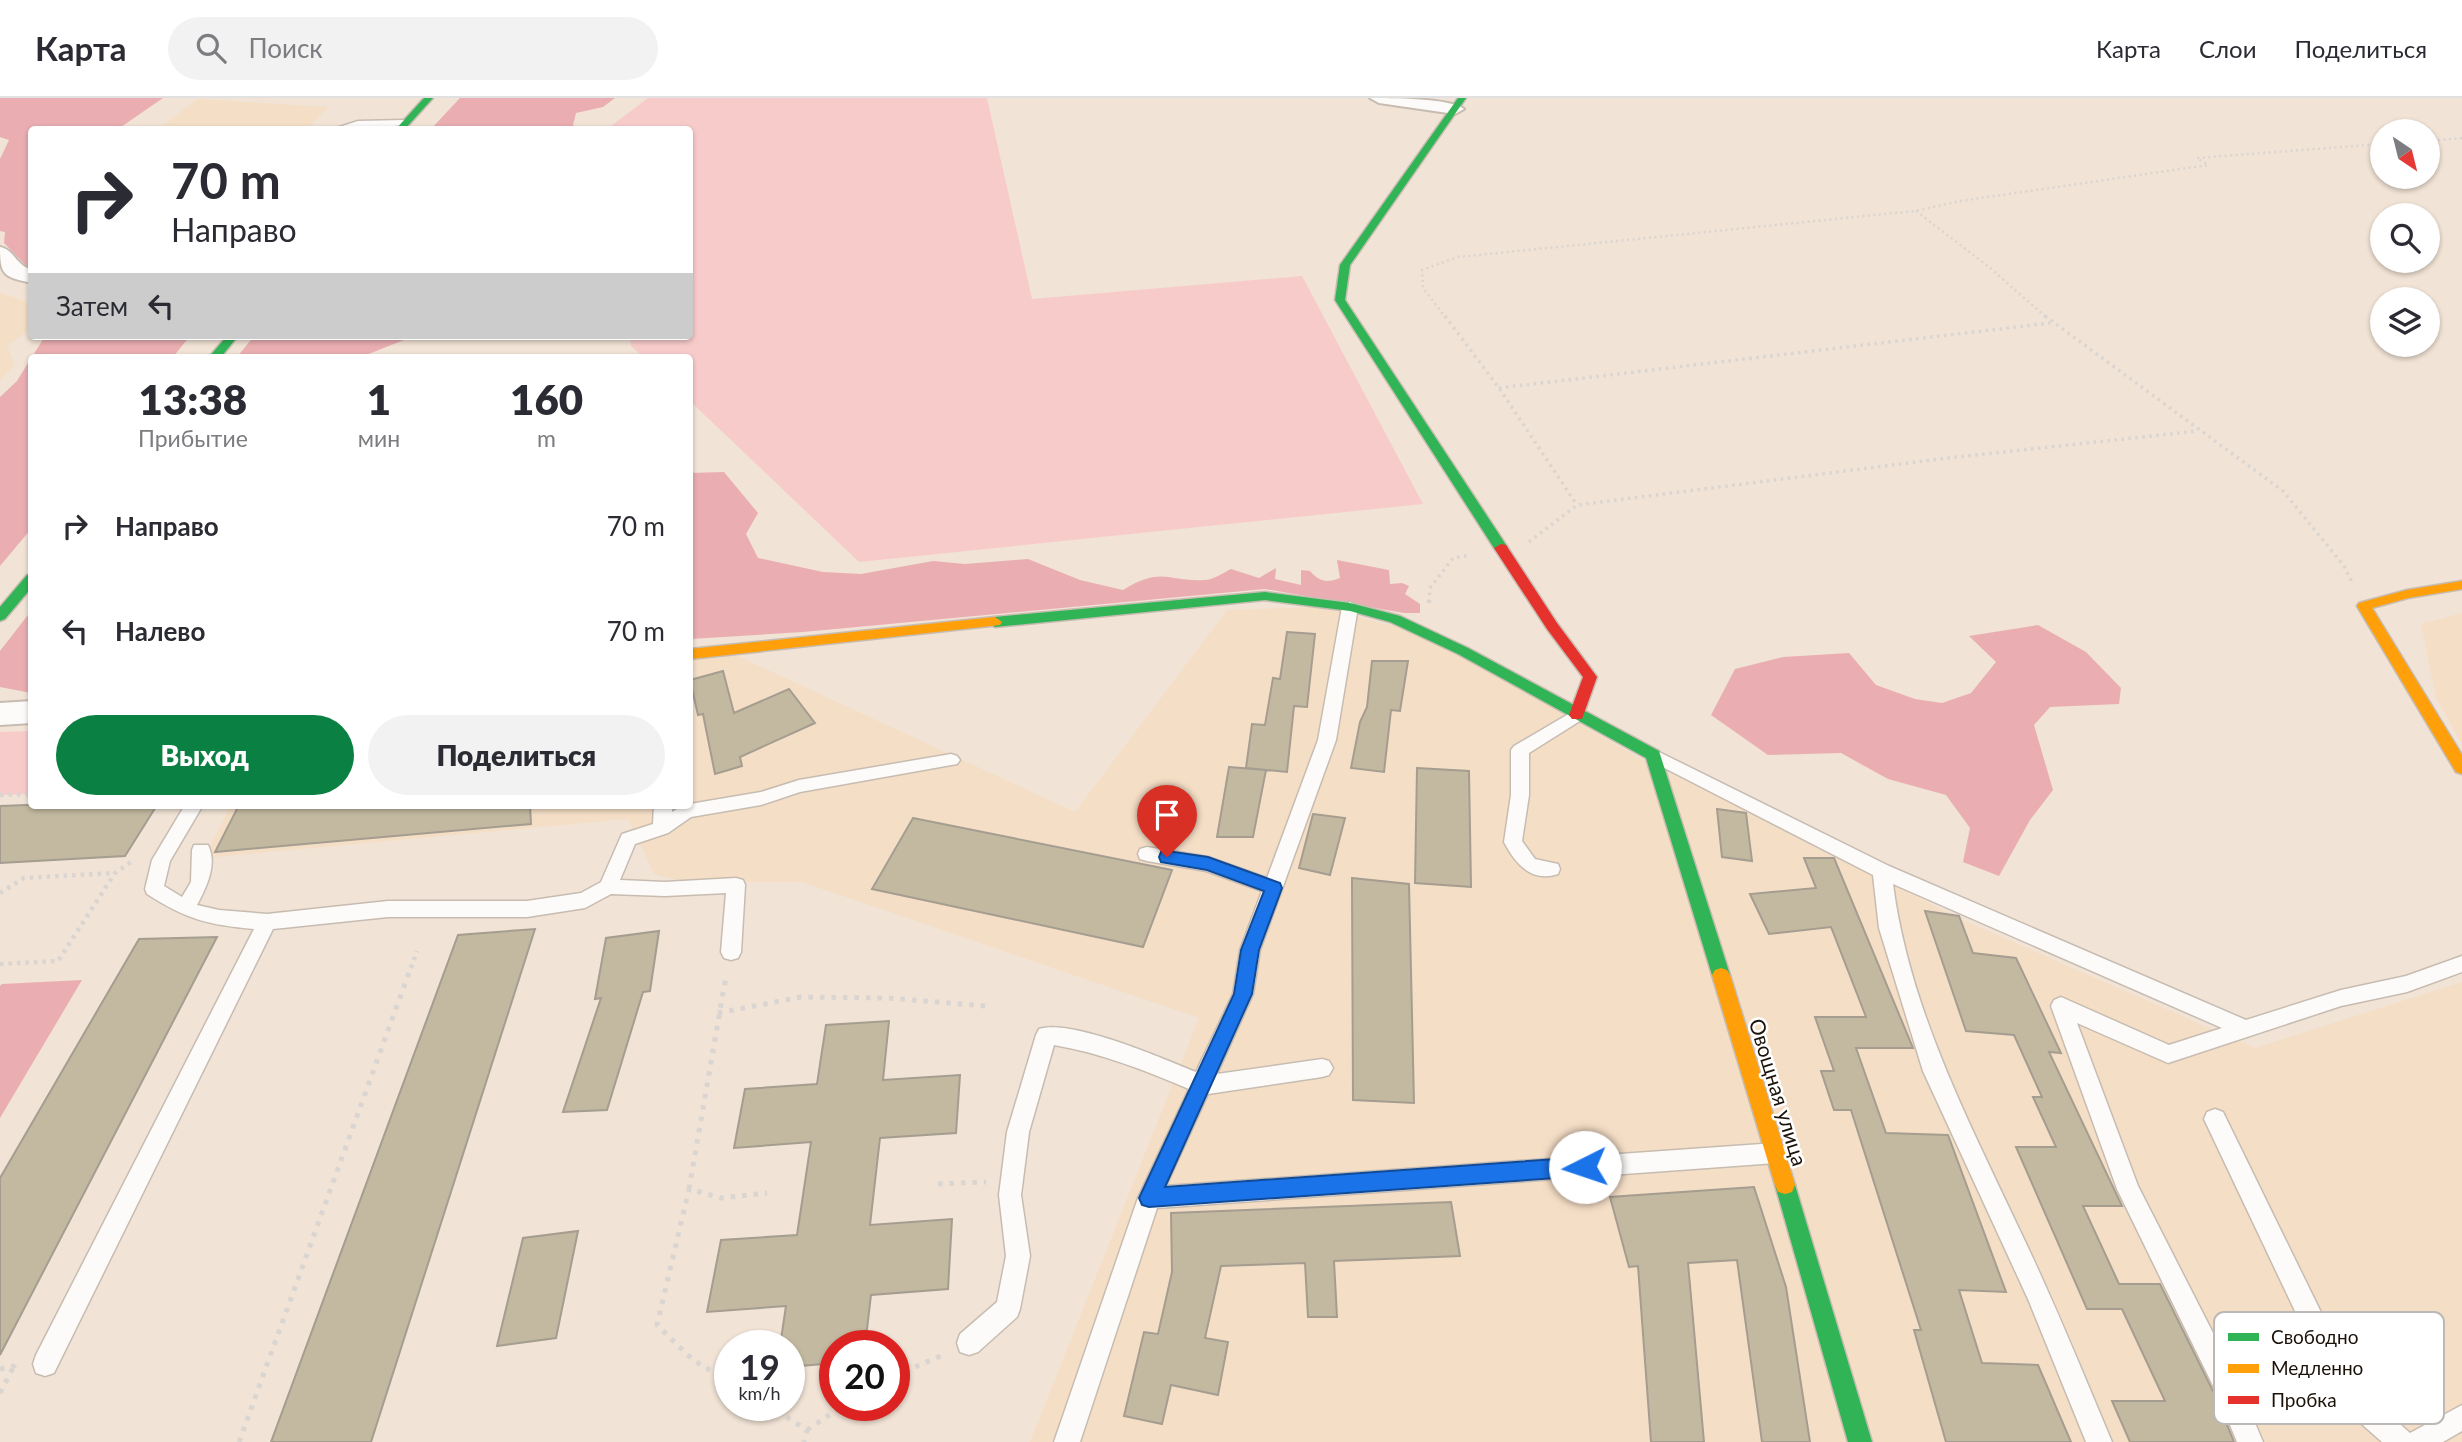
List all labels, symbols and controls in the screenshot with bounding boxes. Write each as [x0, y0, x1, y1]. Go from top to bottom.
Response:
search box [168, 17, 658, 80]
text: Карта [35, 28, 126, 68]
icon: search [192, 29, 230, 67]
text: Поиск [248, 32, 323, 64]
text: Карта [2096, 34, 2161, 63]
text: Слои [2199, 34, 2256, 63]
text: Поделиться [2294, 34, 2427, 63]
north arrow [2370, 119, 2440, 189]
map controls [2370, 119, 2440, 357]
text: 70 m [171, 151, 281, 209]
icon: right [56, 154, 147, 245]
button: search [2370, 203, 2440, 273]
text: Направо [171, 210, 297, 249]
icon: left [142, 287, 180, 325]
button: layers [2370, 287, 2440, 357]
text: Затем [56, 290, 128, 322]
text: 13:38 [139, 374, 247, 424]
text: 1 [367, 374, 391, 424]
text: 160 [510, 374, 583, 424]
text: Прибытие [138, 424, 248, 452]
text: мин [358, 424, 400, 452]
text: m [537, 424, 556, 452]
icon: right [56, 507, 94, 545]
text: Направо [115, 510, 219, 542]
text: 70 m [607, 510, 665, 542]
icon: left [56, 612, 94, 650]
text: Налево [115, 615, 205, 647]
text: 70 m [607, 615, 665, 647]
button: Выход [56, 715, 354, 795]
button: Поделиться [368, 715, 665, 795]
pin [1137, 785, 1197, 857]
icon: arrive [1148, 796, 1186, 834]
street label: Овощная улица [1745, 1015, 1813, 1169]
position arrow [1548, 1130, 1622, 1204]
legend [2214, 1312, 2444, 1424]
text: Свободно [2271, 1325, 2359, 1348]
speed limit sign: 20 [819, 1330, 910, 1421]
text: 19 [739, 1345, 780, 1387]
text: Медленно [2271, 1356, 2363, 1379]
text: km/h [738, 1382, 781, 1404]
text: Пробка [2271, 1388, 2337, 1411]

